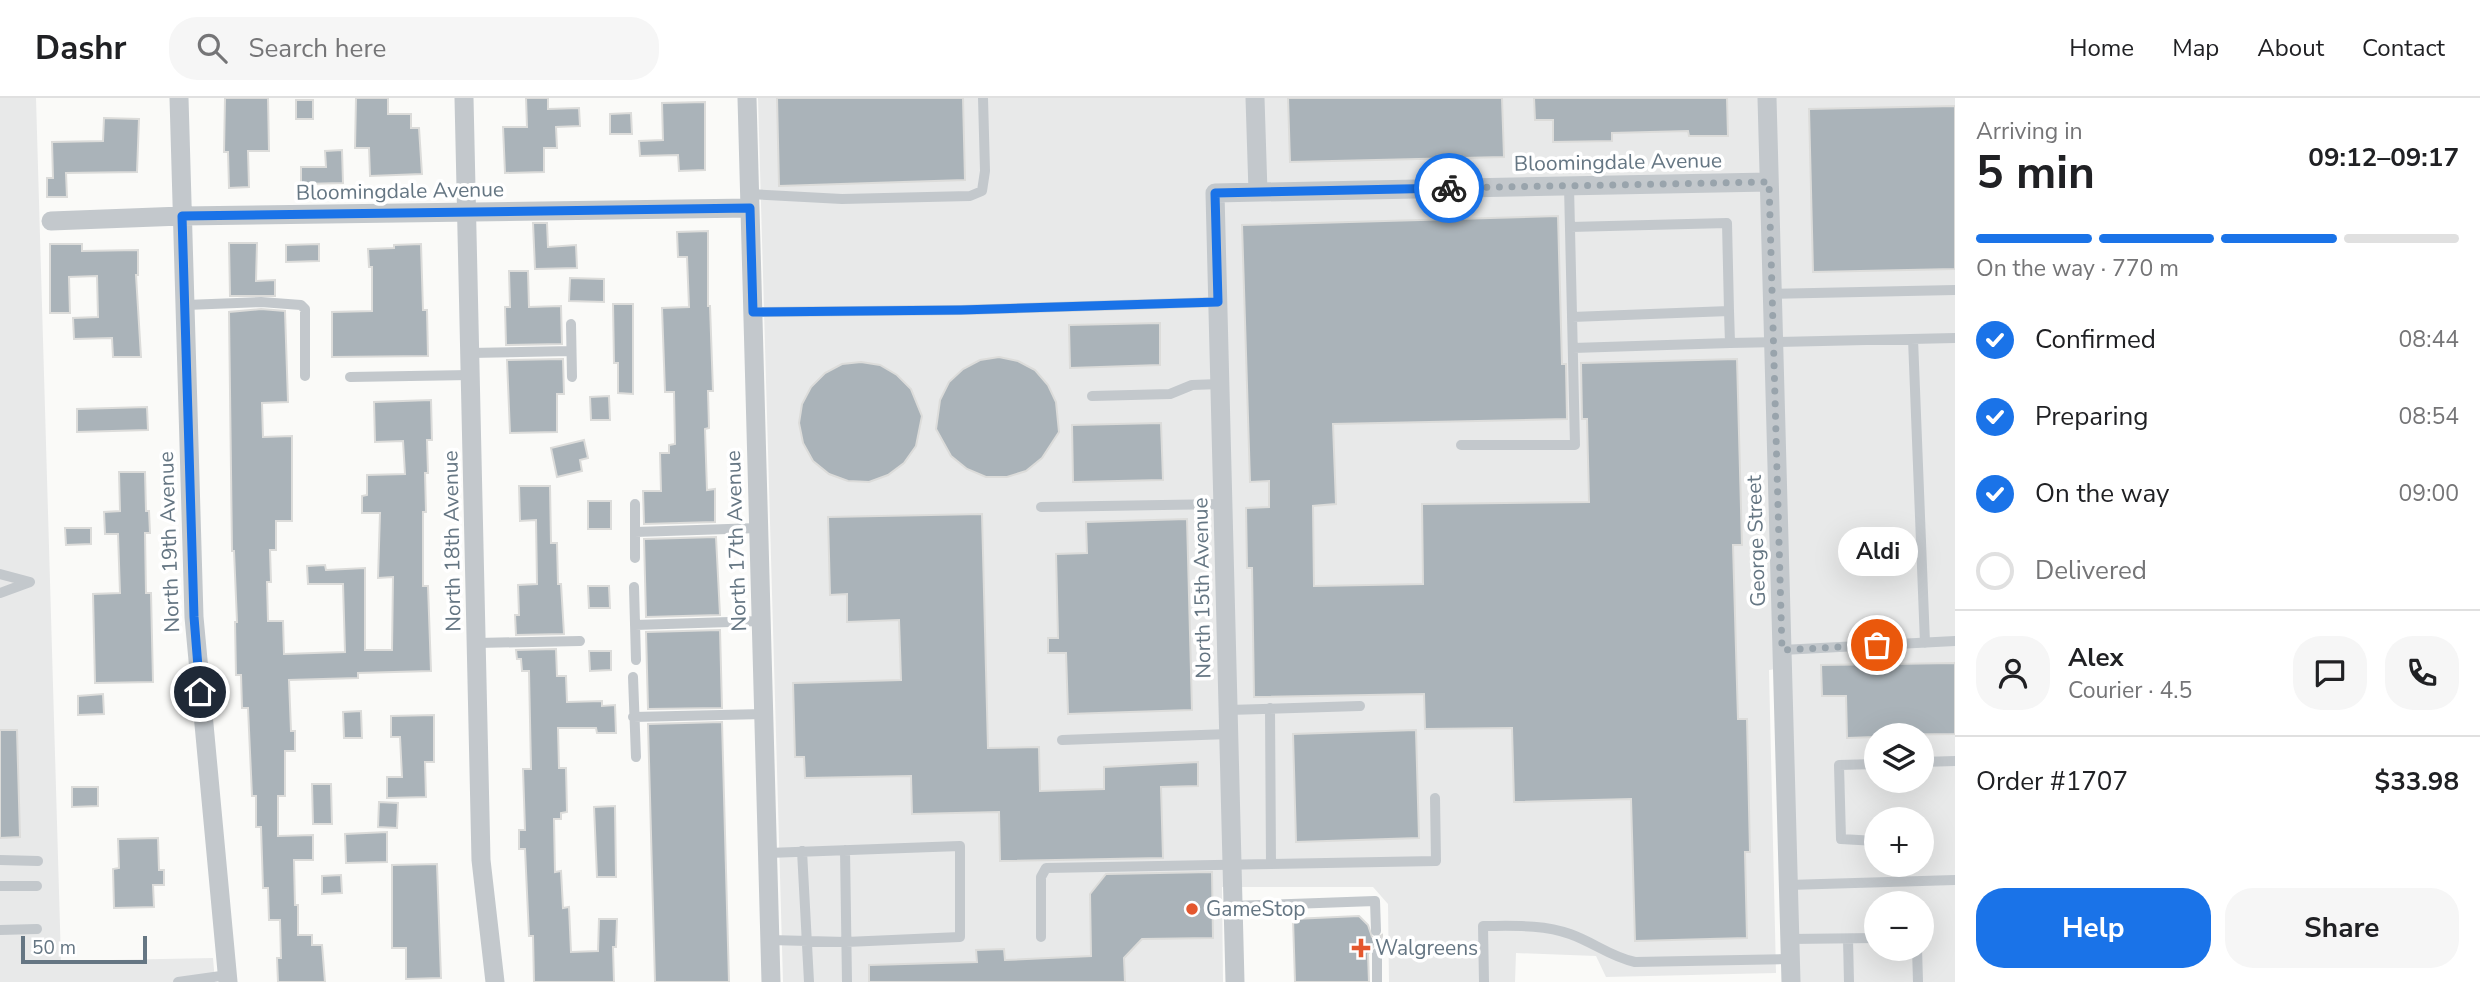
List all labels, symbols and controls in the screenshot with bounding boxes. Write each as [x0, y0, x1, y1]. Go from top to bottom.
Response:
search box [169, 17, 659, 80]
text: Dashr [35, 26, 127, 71]
icon: search [193, 29, 231, 67]
text: Search here [249, 31, 386, 66]
text: Home [2069, 32, 2134, 64]
text: Map [2172, 32, 2219, 64]
text: About [2257, 32, 2324, 64]
text: Contact [2362, 32, 2445, 64]
text: Arriving in [1976, 116, 2083, 147]
text: 09:12–09:17 [2308, 140, 2459, 175]
text: 5 min [1976, 141, 2095, 204]
street label: Bloomingdale Avenue [1514, 146, 1722, 178]
courier [1414, 153, 1484, 223]
icon: bike [1430, 169, 1468, 207]
street label: Bloomingdale Avenue [296, 175, 504, 207]
text: On the way · 770 m [1976, 253, 2179, 284]
icon: check [1976, 321, 2014, 359]
text: Confirmed [2035, 322, 2156, 357]
text: 08:44 [2399, 324, 2459, 355]
icon: check [1976, 398, 2014, 436]
text: Preparing [2035, 399, 2148, 434]
text: 08:54 [2399, 401, 2459, 432]
street label: North 18th Avenue [436, 450, 468, 632]
street label: North 17th Avenue [719, 450, 753, 632]
street label: North 19th Avenue [152, 451, 186, 633]
street label: George Street [1740, 474, 1772, 607]
icon: check [1976, 475, 2014, 513]
text: On the way [2035, 476, 2169, 511]
text: 09:00 [2399, 478, 2459, 509]
street label: North 15th Avenue [1186, 497, 1218, 679]
callout: Aldi [1837, 526, 1917, 575]
text: Aldi [1856, 536, 1900, 567]
text: Delivered [2035, 553, 2147, 588]
pin [1847, 615, 1907, 675]
icon: bag [1858, 626, 1896, 664]
button: person [1976, 636, 2050, 710]
button: chat [2293, 636, 2367, 710]
button: phone [2385, 636, 2459, 710]
text: Alex [2068, 640, 2124, 675]
pin [170, 662, 230, 722]
icon: home [181, 673, 219, 711]
text: Courier · 4.5 [2068, 675, 2192, 706]
map controls [1864, 723, 1934, 961]
button: layers [1864, 723, 1934, 793]
text: Order #1707 [1976, 764, 2128, 799]
text: $33.98 [2375, 764, 2459, 799]
button: + [1864, 807, 1934, 877]
button: Help [1976, 888, 2211, 968]
button: Share [2225, 888, 2459, 968]
button: − [1864, 891, 1934, 961]
place label: GameStop [1206, 895, 1306, 923]
marker: GameStop [1184, 901, 1200, 917]
scale bar [21, 933, 147, 965]
place label: Walgreens [1375, 934, 1478, 962]
text: 50 m [32, 935, 76, 961]
marker: Walgreens [1353, 940, 1369, 956]

